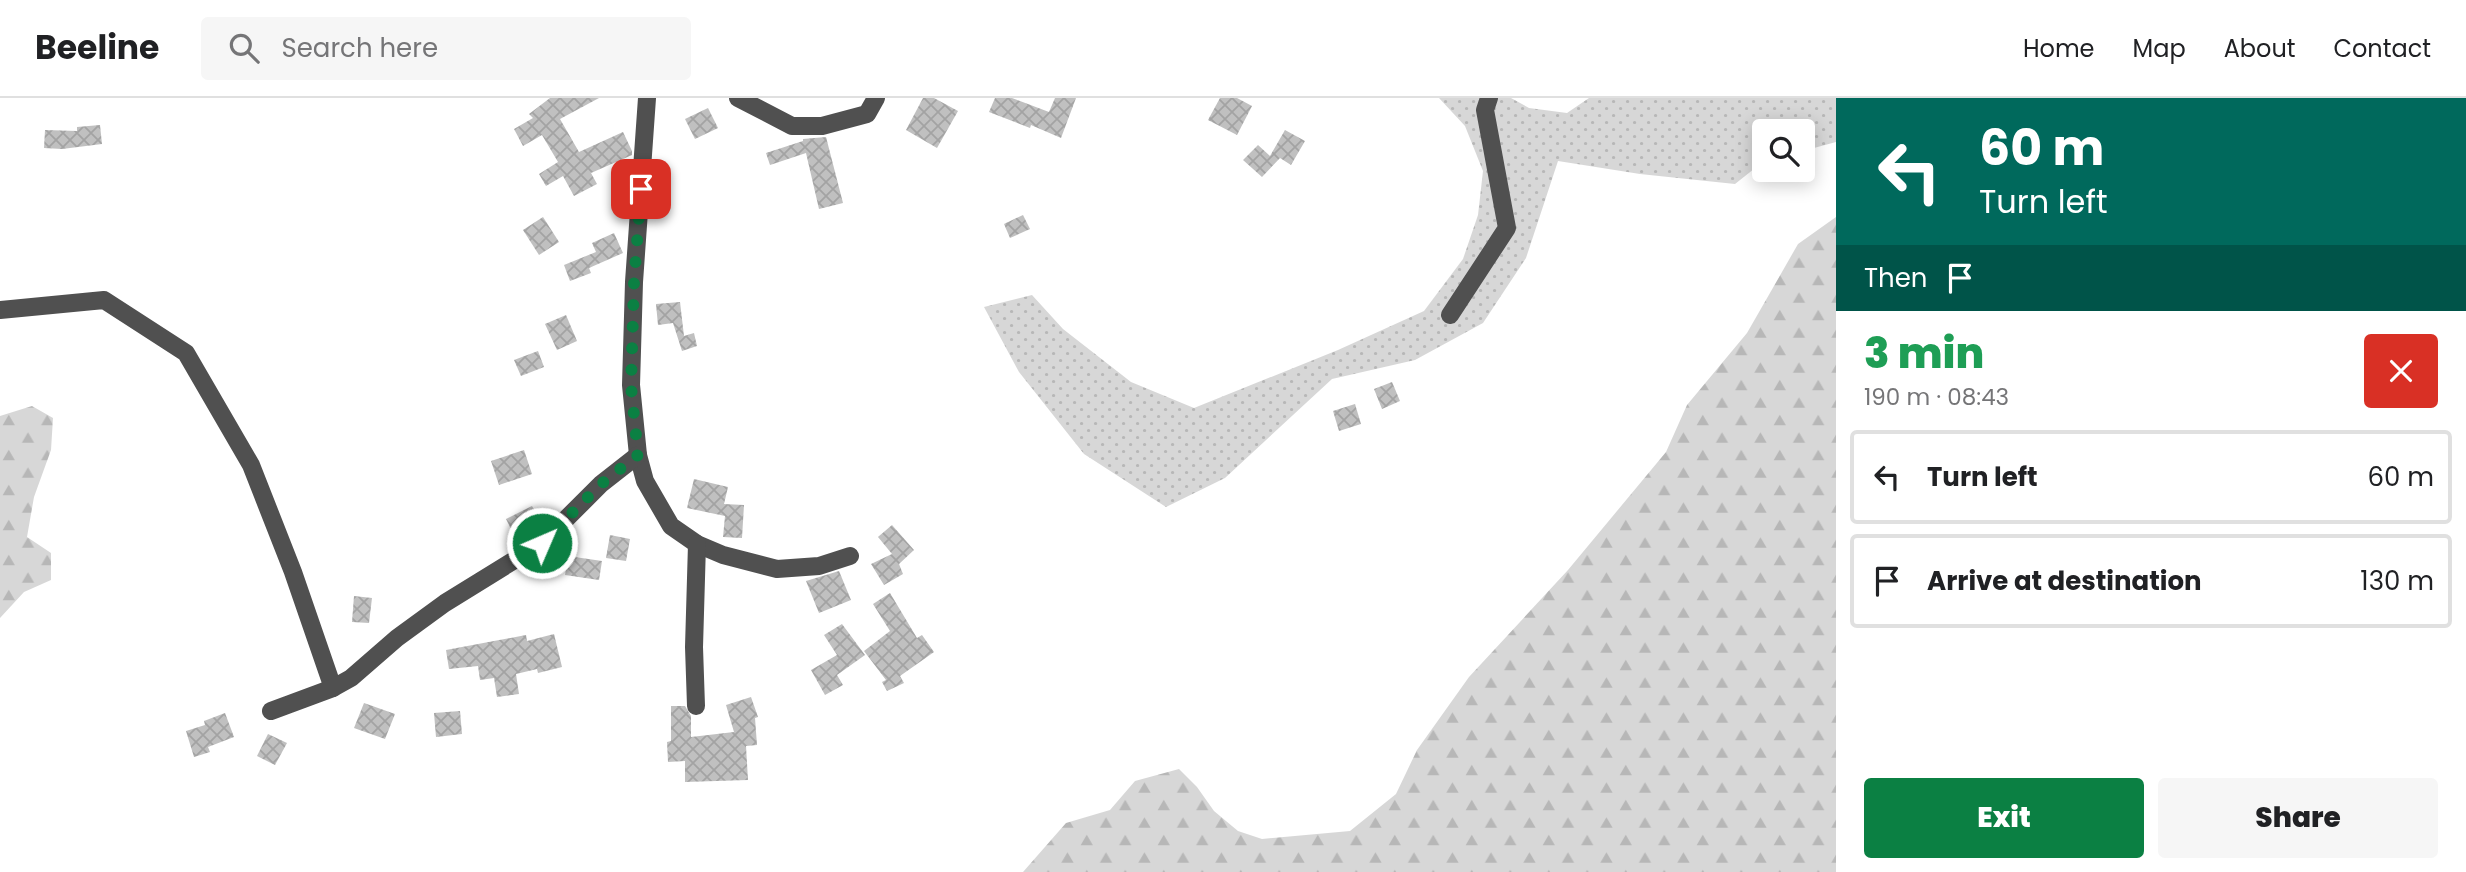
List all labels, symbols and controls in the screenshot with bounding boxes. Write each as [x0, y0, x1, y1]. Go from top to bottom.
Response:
search box [201, 17, 691, 80]
text: Beeline [35, 24, 159, 71]
icon: search [225, 29, 263, 67]
text: Search here [281, 30, 438, 66]
text: Home [2023, 32, 2095, 65]
text: Map [2133, 32, 2186, 65]
text: About [2224, 32, 2295, 65]
text: Contact [2333, 32, 2431, 65]
text: 60 m [1979, 114, 2104, 182]
map controls [1752, 119, 1815, 182]
button: search [1752, 119, 1815, 182]
icon: left [1864, 126, 1955, 217]
pin [611, 159, 671, 219]
icon: arrive [622, 170, 660, 208]
text: Turn left [1979, 179, 2108, 224]
icon: arrive [1941, 259, 1979, 297]
text: Then [1864, 260, 1927, 296]
text: 3 min [1864, 324, 1984, 383]
button: close [2364, 334, 2438, 408]
text: 190 m · 08:43 [1864, 381, 2009, 413]
icon: left [1868, 458, 1906, 496]
text: Turn left [1927, 459, 2038, 495]
text: 60 m [2367, 459, 2434, 495]
position arrow [505, 506, 579, 580]
icon: arrive [1868, 562, 1906, 600]
text: Arrive at destination [1927, 563, 2202, 599]
text: 130 m [2360, 563, 2434, 599]
button: Exit [1864, 778, 2144, 858]
button: Share [2158, 778, 2438, 858]

